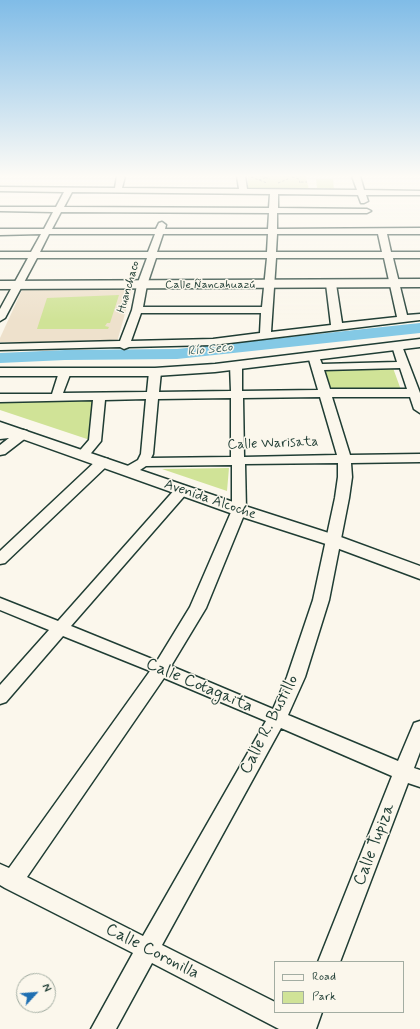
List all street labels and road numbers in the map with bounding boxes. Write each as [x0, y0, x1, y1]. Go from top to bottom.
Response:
street label: Huanchaco [115, 259, 143, 315]
street label: Calle Ñancahuazú [165, 278, 255, 292]
street label: Calle Warisata [227, 434, 319, 454]
street label: Avenida Alcoche [162, 476, 258, 524]
street label: Calle Cotagaita [142, 654, 256, 718]
street label: Calle R. Bustillo [236, 672, 304, 778]
street label: Calle Tupiza [350, 801, 400, 889]
street label: Calle Coronilla [102, 920, 202, 984]

